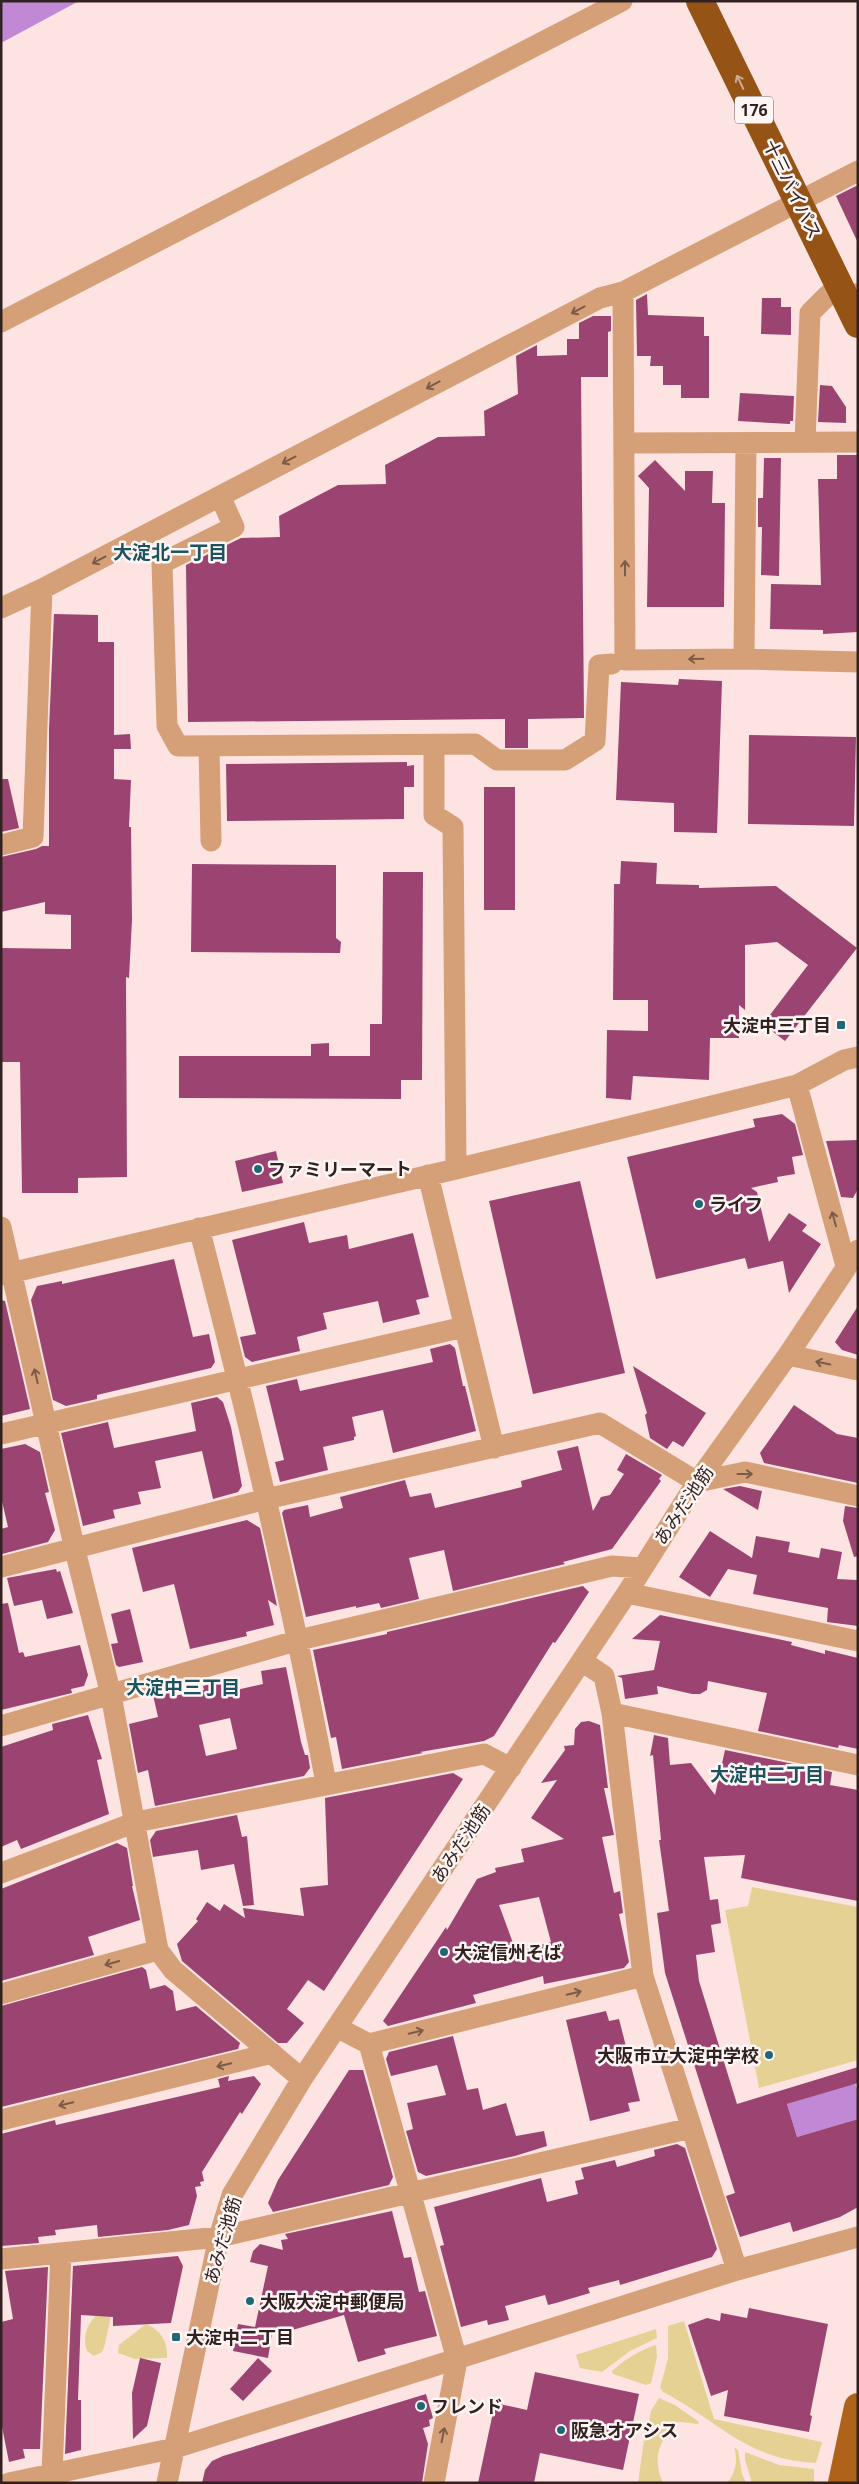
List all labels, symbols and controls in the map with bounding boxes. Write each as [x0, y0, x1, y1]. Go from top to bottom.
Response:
one-way arrow [735, 74, 745, 89]
road number: 176 [735, 96, 773, 124]
street label: 十三バイパス [759, 135, 827, 243]
one-way arrow [570, 305, 585, 315]
one-way arrow [426, 380, 441, 390]
one-way arrow [282, 455, 297, 465]
district label: 大淀北一丁目 [113, 539, 227, 565]
one-way arrow [92, 556, 107, 565]
one-way arrow [620, 560, 630, 576]
one-way arrow [688, 654, 704, 664]
place label: 大淀中三丁目 [723, 1013, 831, 1037]
marker: 大淀中三丁目 [835, 1019, 847, 1031]
place label: ファミリーマート [268, 1157, 412, 1181]
marker: ファミリーマート [252, 1163, 264, 1175]
place label: ライフ [709, 1192, 763, 1216]
marker: ライフ [693, 1198, 705, 1210]
one-way arrow [828, 1211, 838, 1227]
one-way arrow [815, 1358, 831, 1367]
one-way arrow [31, 1368, 40, 1384]
street label: あみだ池筋 [648, 1461, 718, 1549]
one-way arrow [737, 1469, 753, 1479]
district label: 大淀中三丁目 [126, 1674, 240, 1700]
district label: 大淀中二丁目 [710, 1761, 824, 1787]
street label: あみだ池筋 [425, 1799, 495, 1887]
place label: 大淀信州そば [454, 1940, 562, 1964]
marker: 大淀信州そば [438, 1946, 450, 1958]
one-way arrow [104, 1959, 120, 1969]
one-way arrow [566, 1988, 582, 1998]
one-way arrow [408, 2027, 424, 2036]
place label: 大阪市立大淀中学校 [597, 2043, 759, 2067]
marker: 大阪市立大淀中学校 [763, 2049, 775, 2061]
one-way arrow [217, 2061, 233, 2070]
one-way arrow [59, 2100, 75, 2109]
street label: あみだ池筋 [198, 2193, 246, 2287]
place label: 大阪大淀中郵便局 [260, 2289, 404, 2313]
marker: 大阪大淀中郵便局 [244, 2295, 256, 2307]
place label: 大淀中二丁目 [186, 2325, 294, 2349]
marker: 大淀中二丁目 [170, 2331, 182, 2343]
place label: フレンド [431, 2394, 503, 2418]
marker: フレンド [415, 2400, 427, 2412]
place label: 阪急オアシス [571, 2418, 678, 2442]
marker: 阪急オアシス [555, 2424, 567, 2436]
one-way arrow [438, 2427, 448, 2443]

